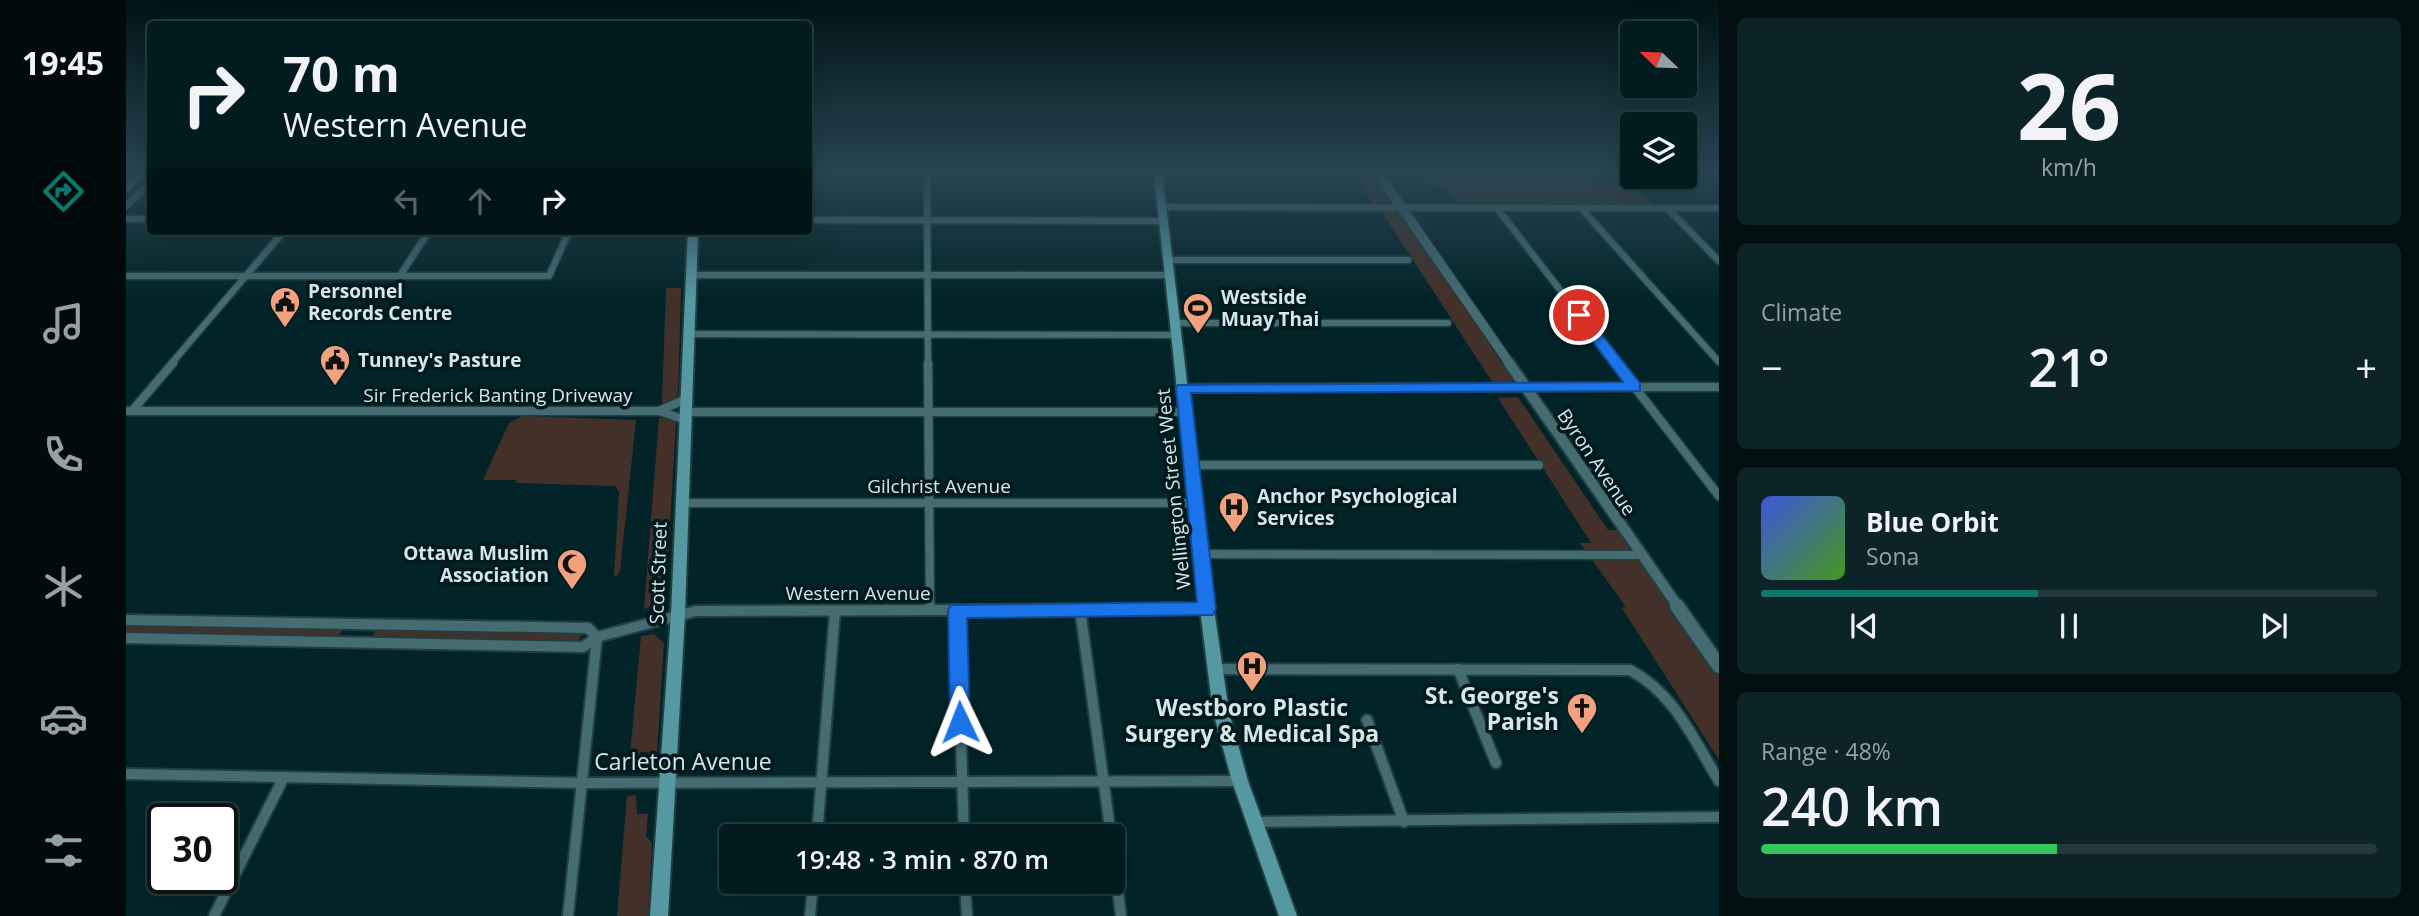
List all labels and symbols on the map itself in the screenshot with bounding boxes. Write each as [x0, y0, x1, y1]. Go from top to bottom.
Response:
north arrow [1620, 21, 1698, 98]
place label: Personnel Records Centre [308, 278, 452, 326]
place label: Westside Muay Thai [1221, 284, 1319, 332]
public building icon: Personnel Records Centre [268, 285, 302, 329]
pin [1549, 285, 1609, 345]
sports icon: Westside Muay Thai [1181, 291, 1215, 335]
public building icon: Tunney's Pasture [318, 343, 352, 387]
place label: Tunney's Pasture [358, 347, 521, 373]
street label: Sir Frederick Banting Driveway [363, 382, 633, 408]
street label: Wellington Street West [1150, 387, 1196, 591]
street label: Byron Avenue [1552, 403, 1642, 521]
street label: Gilchrist Avenue [867, 473, 1011, 499]
place label: Anchor Psychological Services [1257, 483, 1458, 531]
hospital icon: Anchor Psychological Services [1217, 490, 1251, 534]
street label: Scott Street [643, 521, 673, 625]
place label: Ottawa Muslim Association [403, 540, 549, 588]
mosque icon: Ottawa Muslim Association [555, 547, 589, 591]
street label: Western Avenue [785, 580, 931, 606]
hospital icon: Westboro Plastic Surgery & Medical Spa [1235, 649, 1269, 693]
place label: St. George's Parish [1425, 679, 1559, 737]
position arrow [923, 685, 997, 759]
place label: Westboro Plastic Surgery & Medical Spa [1125, 691, 1379, 749]
church icon: St. George's Parish [1565, 691, 1599, 735]
street label: Carleton Avenue [594, 745, 772, 777]
speed limit sign: 30 [147, 803, 238, 894]

